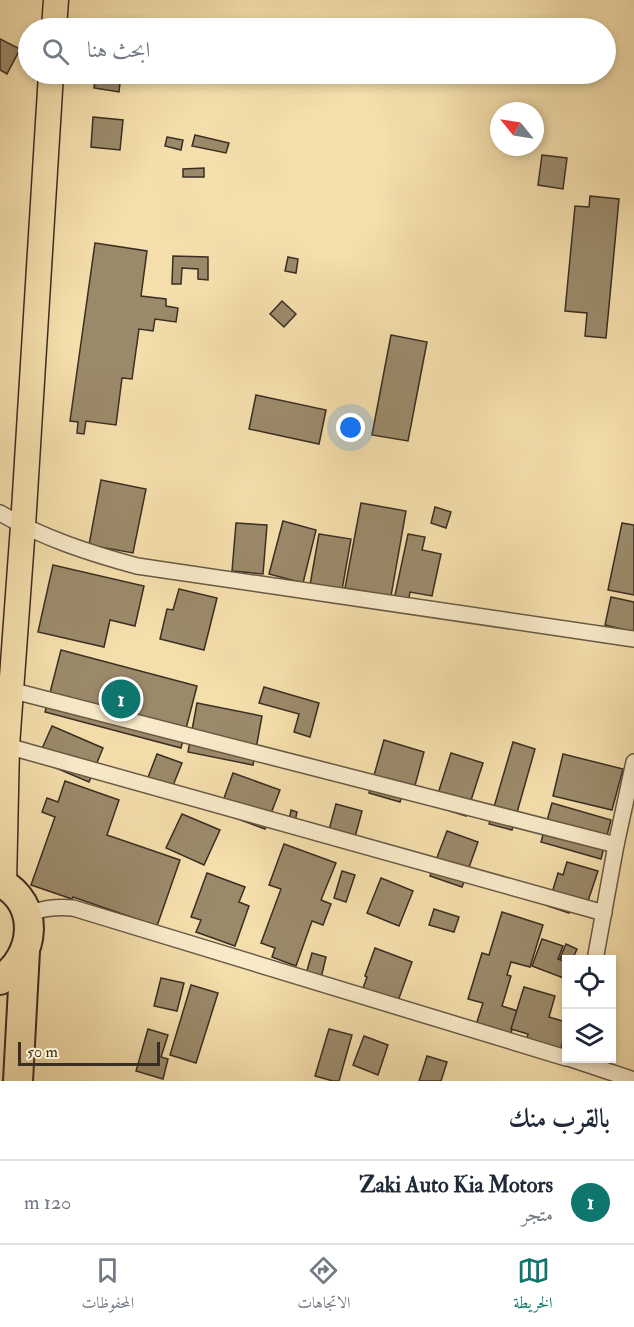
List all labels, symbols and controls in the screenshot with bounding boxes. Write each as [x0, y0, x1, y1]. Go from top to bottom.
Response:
search box [18, 18, 616, 84]
icon: search [39, 35, 72, 68]
text: ابحث هنا [87, 36, 150, 64]
north arrow [490, 102, 544, 156]
your location [336, 413, 365, 442]
pin: 1 [102, 676, 140, 722]
map controls [562, 955, 616, 1063]
button: locate [562, 955, 616, 1009]
button: layers [562, 1009, 616, 1063]
scale bar [18, 1039, 160, 1066]
text: 50 m [27, 1042, 58, 1062]
text: بالقرب منك [508, 1103, 610, 1135]
text: Zaki Auto Kia Motors [359, 1171, 553, 1199]
text: 120 m [24, 1190, 71, 1215]
text: 1 [587, 1190, 594, 1215]
text: متجر [521, 1202, 553, 1227]
tab: المحفوظات [82, 1254, 134, 1318]
tab: الاتجاهات [297, 1254, 351, 1318]
tab: الخريطة [514, 1254, 553, 1318]

